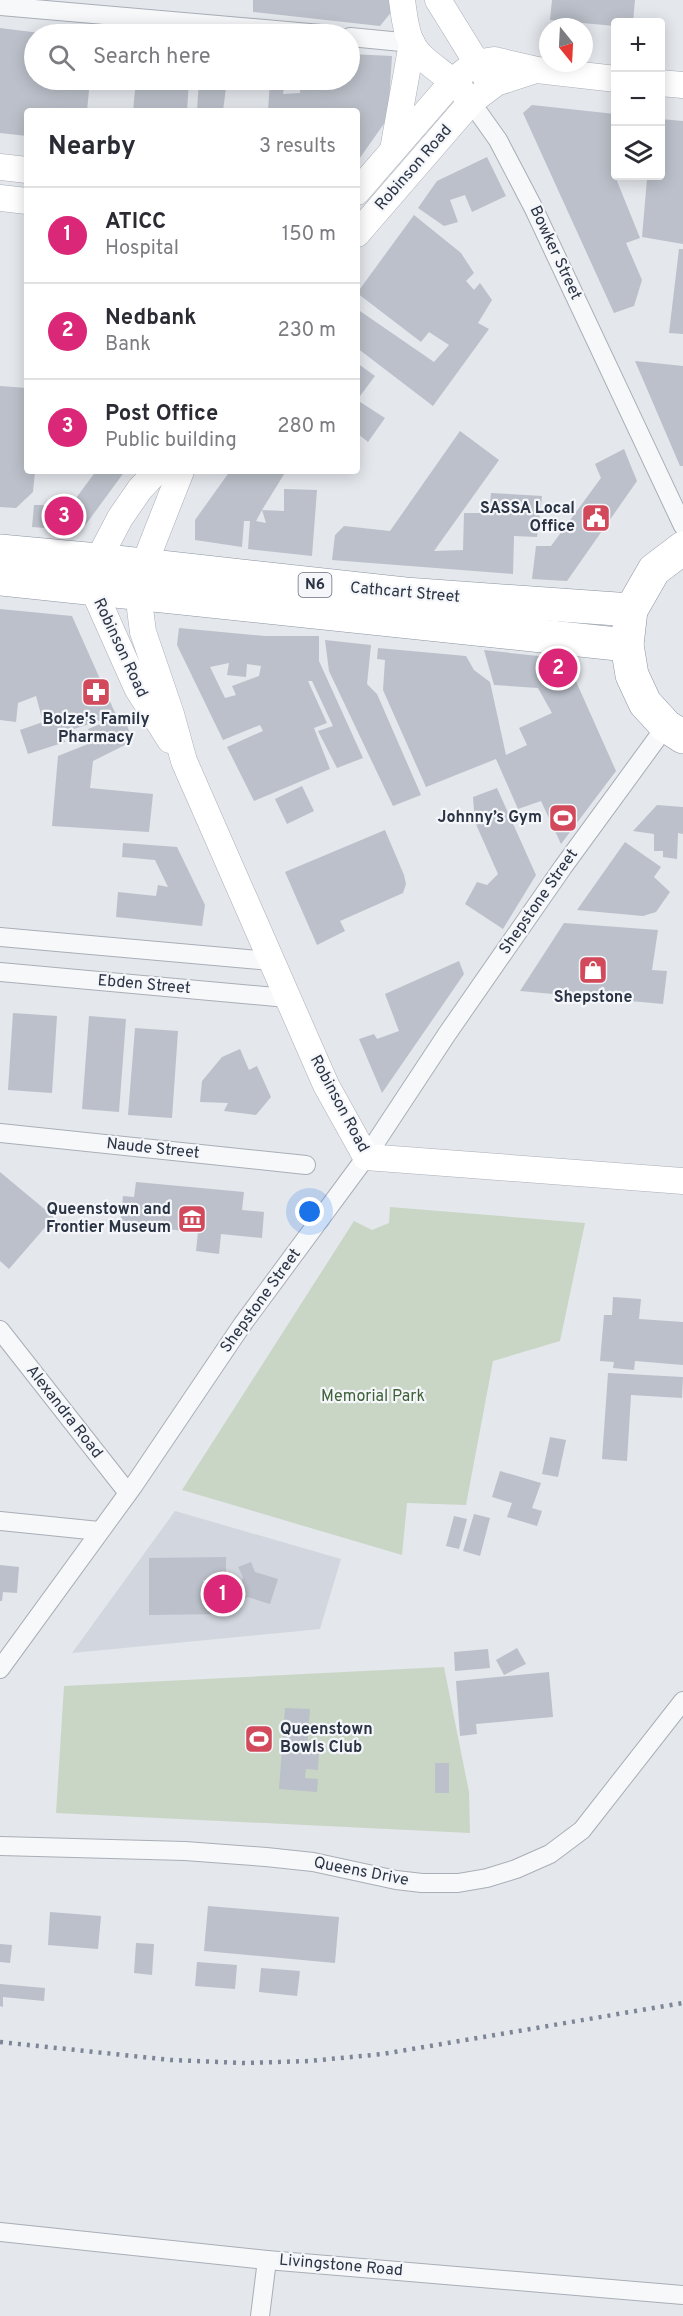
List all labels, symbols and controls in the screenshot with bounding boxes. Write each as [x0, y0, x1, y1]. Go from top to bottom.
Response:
north arrow [539, 18, 593, 72]
map controls [611, 18, 665, 180]
button: + [611, 18, 665, 72]
search box [24, 24, 360, 90]
icon: search [45, 41, 78, 74]
text: Search here [93, 44, 211, 71]
button: − [611, 72, 665, 126]
street label: Robinson Road [371, 121, 457, 215]
button: layers [611, 126, 665, 180]
text: Nearby [48, 131, 136, 164]
text: 3 results [259, 134, 336, 160]
street label: Bowker Street [524, 203, 586, 303]
text: ATICC [105, 209, 166, 236]
text: 1 [64, 222, 72, 248]
text: 150 m [282, 222, 336, 248]
text: Hospital [105, 236, 179, 262]
text: Nedbank [105, 305, 197, 332]
text: 2 [61, 318, 74, 344]
text: 230 m [277, 318, 336, 344]
text: Bank [105, 332, 151, 358]
text: Post Office [105, 401, 218, 428]
text: 3 [62, 414, 74, 440]
text: 280 m [277, 414, 336, 440]
text: Public building [105, 428, 237, 454]
pin: 3 [44, 494, 84, 538]
place label: SASSA Local Office [480, 499, 575, 537]
public building icon: SASSA Local Office [580, 502, 612, 534]
road number: N6 [298, 573, 332, 597]
street label: Cathcart Street [349, 578, 461, 608]
street label: Robinson Road [88, 595, 152, 701]
pin: 2 [538, 646, 578, 690]
pharmacy icon: Bolze's Family Pharmacy [80, 676, 112, 708]
place label: Bolze's Family Pharmacy [42, 710, 150, 748]
sports icon: Johnny’s Gym [547, 802, 579, 834]
place label: Johnny’s Gym [437, 808, 542, 828]
street label: Shepstone Street [495, 845, 583, 959]
shop icon: Shepstone [577, 954, 609, 986]
street label: Ebden Street [97, 971, 191, 999]
place label: Shepstone [554, 988, 632, 1008]
street label: Robinson Road [305, 1052, 373, 1156]
street label: Naude Street [105, 1134, 201, 1164]
your location [295, 1197, 324, 1226]
place label: Queenstown and Frontier Museum [46, 1200, 171, 1238]
museum icon: Queenstown and Frontier Museum [176, 1203, 208, 1235]
street label: Shepstone Street [216, 1245, 306, 1357]
street label: Alexandra Road [21, 1361, 107, 1463]
park label: Memorial Park [321, 1387, 425, 1407]
pin: 1 [204, 1572, 242, 1616]
place label: Queenstown Bowls Club [280, 1720, 373, 1758]
sports icon: Queenstown Bowls Club [243, 1723, 275, 1755]
street label: Queens Drive [312, 1853, 410, 1891]
street label: Livingstone Road [278, 2251, 404, 2281]

